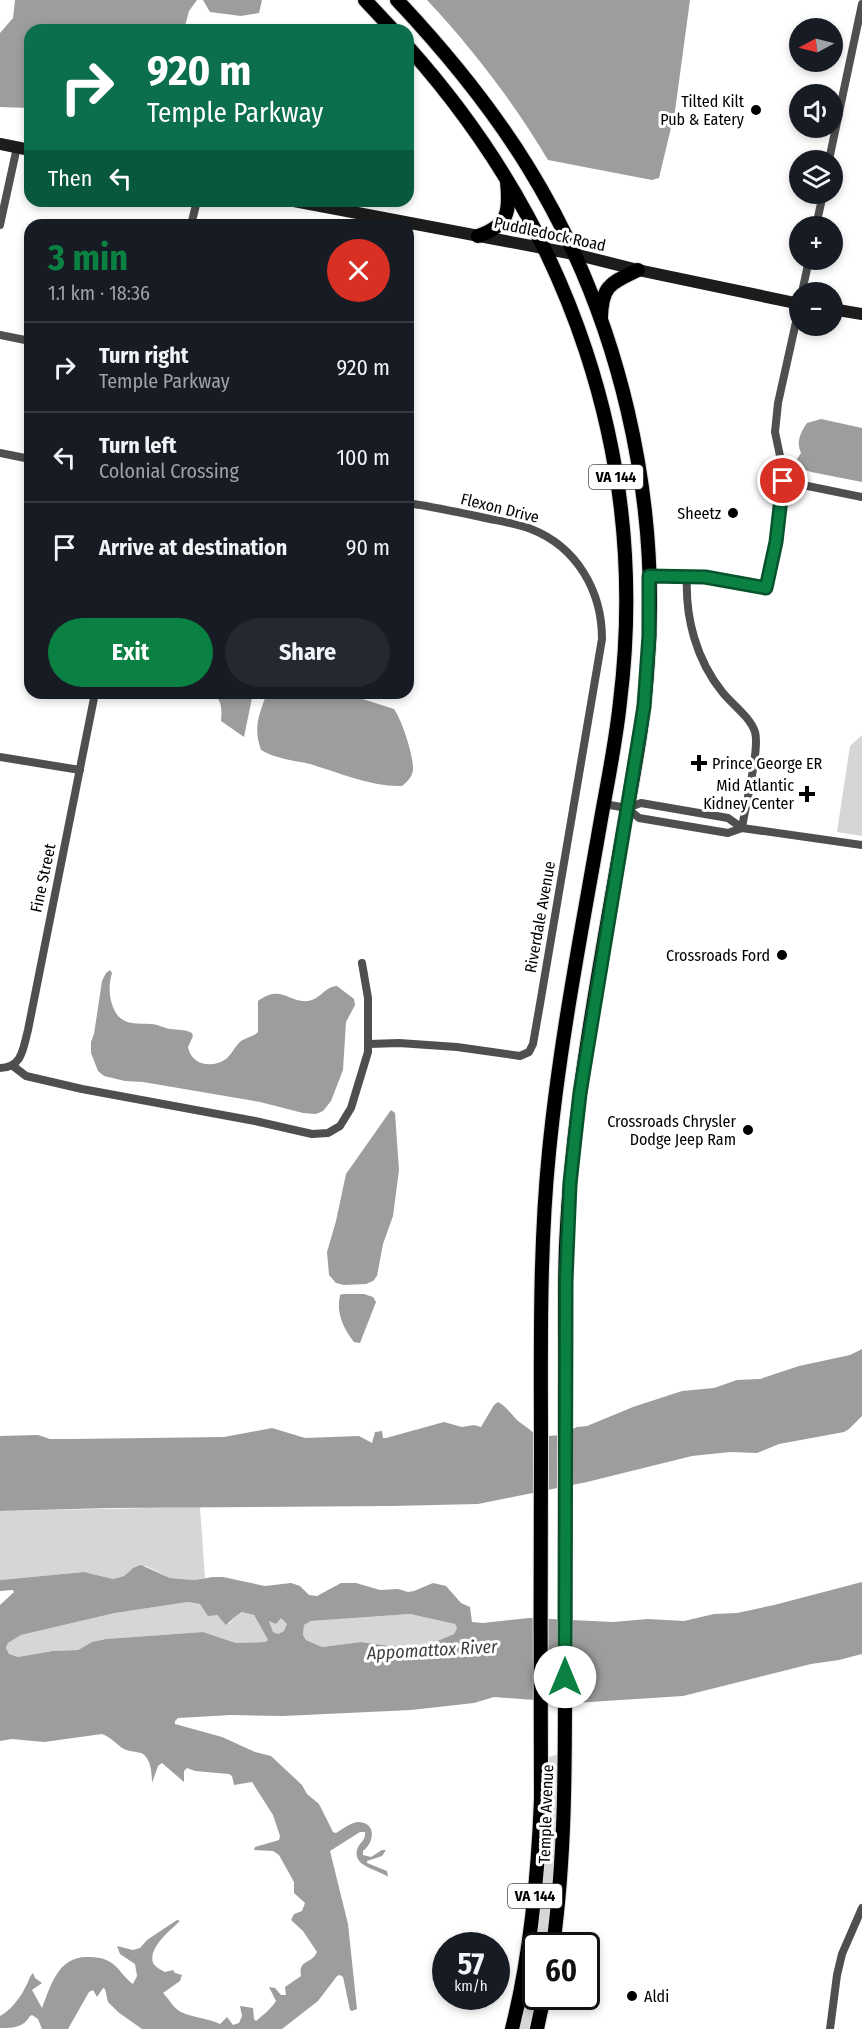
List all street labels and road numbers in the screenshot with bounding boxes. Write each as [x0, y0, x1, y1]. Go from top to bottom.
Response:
street label: Puddledock Road [492, 213, 608, 255]
road number: VA 144 [589, 465, 643, 489]
street label: Flexon Drive [459, 489, 541, 527]
street label: Fine Street [26, 841, 60, 914]
street label: Riverdale Avenue [521, 860, 559, 974]
street label: Temple Avenue [535, 1764, 557, 1864]
road number: VA 144 [508, 1884, 562, 1908]

